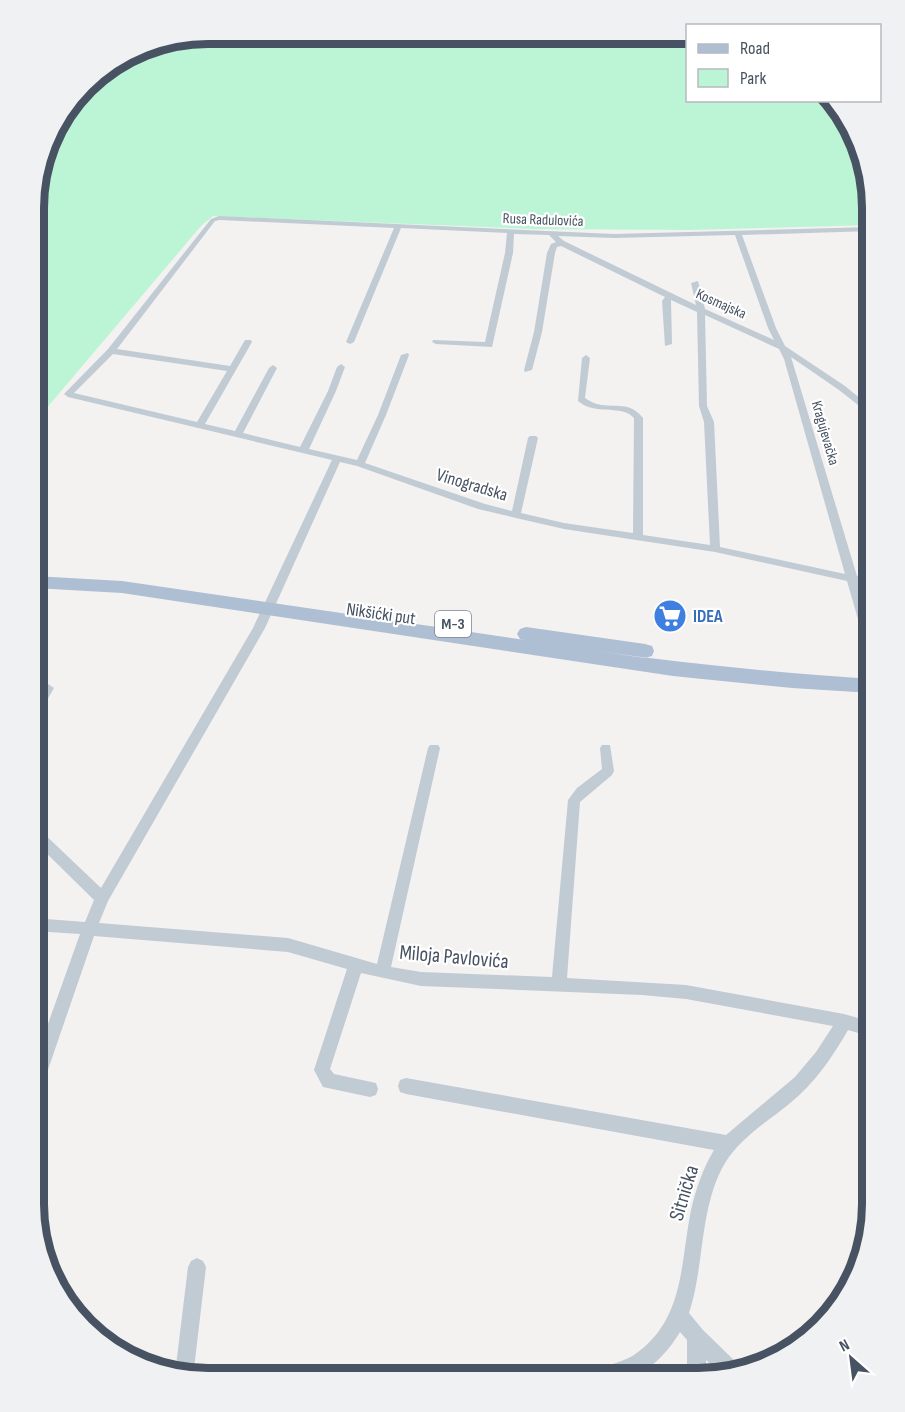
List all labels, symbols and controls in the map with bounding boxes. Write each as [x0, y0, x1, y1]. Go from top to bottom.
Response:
legend [686, 24, 881, 102]
text: Road [740, 38, 770, 59]
text: Park [740, 68, 766, 89]
street label: Rusa Radulovića [502, 209, 584, 231]
street label: Kosmajska [693, 285, 749, 324]
street label: Kragujevačka [807, 399, 843, 468]
street label: Vinogradska [434, 464, 510, 506]
supermarket icon: IDEA [652, 598, 688, 634]
street label: Nikšićki put [345, 599, 417, 629]
place label: IDEA [693, 606, 723, 627]
road number: M-3 [435, 611, 471, 637]
street label: Miloja Pavlovića [398, 940, 510, 974]
street label: Sitnička [664, 1162, 704, 1224]
north arrow [821, 1328, 881, 1388]
text: N [836, 1336, 853, 1356]

